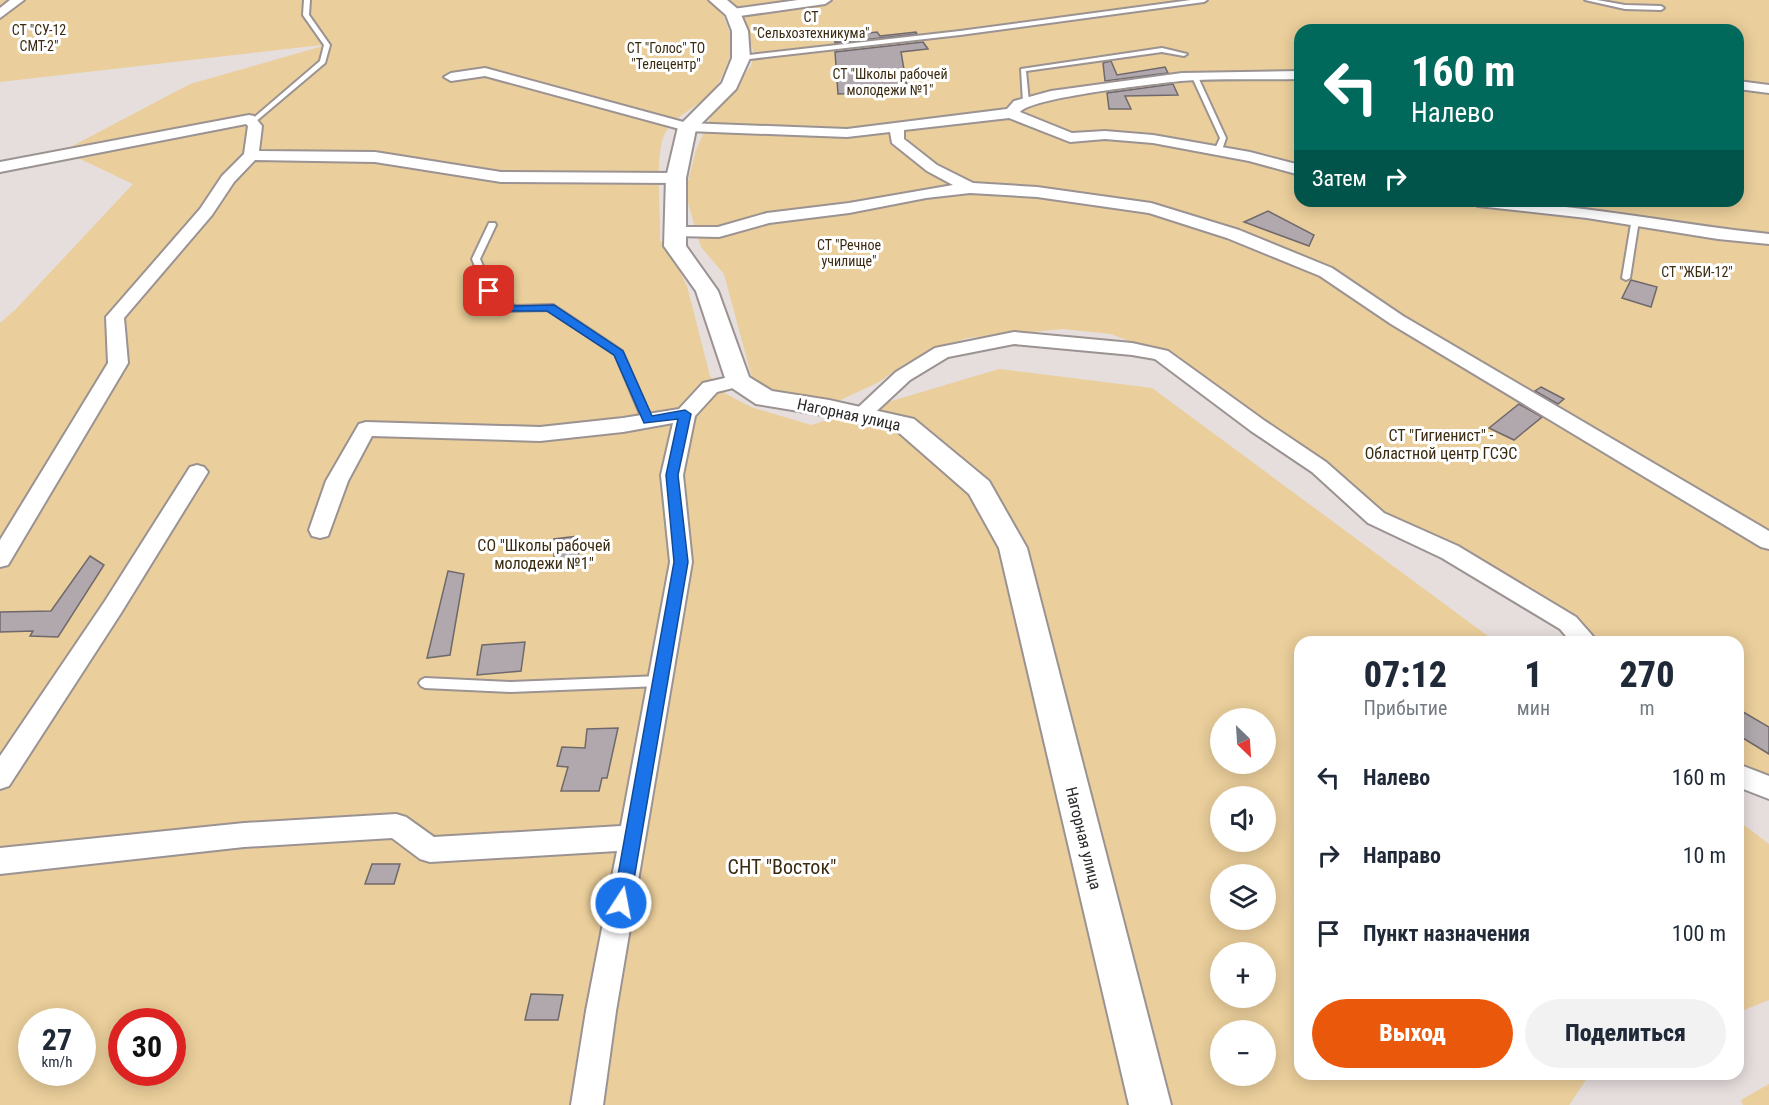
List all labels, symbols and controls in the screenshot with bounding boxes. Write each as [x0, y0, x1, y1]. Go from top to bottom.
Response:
park label: СТ "Сельхозтехникума" [753, 9, 869, 41]
park label: СТ "СУ-12 СМТ-2" [12, 22, 66, 54]
park label: СТ "Голос" ТО "Телецентр" [627, 40, 705, 72]
text: 160 m [1411, 47, 1516, 96]
icon: left [1312, 48, 1390, 126]
park label: СТ "Школы рабочей молодежи №1" [832, 66, 948, 98]
text: Налево [1411, 97, 1494, 129]
icon: right [1379, 162, 1412, 195]
text: Затем [1312, 166, 1367, 191]
park label: СТ "Речное училище" [817, 237, 881, 269]
park label: СТ "ЖБИ-12" [1661, 264, 1733, 280]
pin [463, 265, 514, 316]
icon: arrive [472, 274, 505, 307]
street label: Нагорная улица [795, 394, 902, 435]
park label: СТ "Гигиенист" - Областной центр ГСЭС [1365, 426, 1517, 463]
park label: СО "Школы рабочей молодежи №1" [477, 536, 611, 573]
text: 07:12 [1364, 654, 1447, 696]
text: 1 [1524, 654, 1543, 696]
text: 270 [1620, 654, 1674, 696]
text: Прибытие [1363, 696, 1447, 720]
text: мин [1517, 696, 1550, 720]
text: m [1639, 696, 1655, 720]
north arrow [1210, 708, 1276, 774]
map controls [1210, 708, 1276, 1086]
icon: left [1312, 761, 1345, 794]
text: Налево [1363, 765, 1430, 790]
text: 160 m [1672, 765, 1726, 790]
street label: Нагорная улица [1062, 785, 1105, 891]
button: sound [1210, 786, 1276, 852]
icon: right [1312, 839, 1345, 872]
text: Направо [1363, 843, 1441, 868]
text: 10 m [1683, 843, 1726, 868]
park label: СНТ "Восток" [728, 855, 836, 879]
button: layers [1210, 864, 1276, 930]
position arrow [589, 871, 653, 935]
icon: arrive [1312, 917, 1345, 950]
text: Пункт назначения [1363, 921, 1530, 946]
text: 100 m [1672, 921, 1726, 946]
button: + [1210, 942, 1276, 1008]
button: Выход [1312, 999, 1513, 1068]
button: Поделиться [1525, 999, 1726, 1068]
speed limit sign: 30 [108, 1008, 186, 1086]
button: − [1210, 1020, 1276, 1086]
text: 27 [42, 1022, 72, 1057]
text: km/h [42, 1053, 72, 1071]

